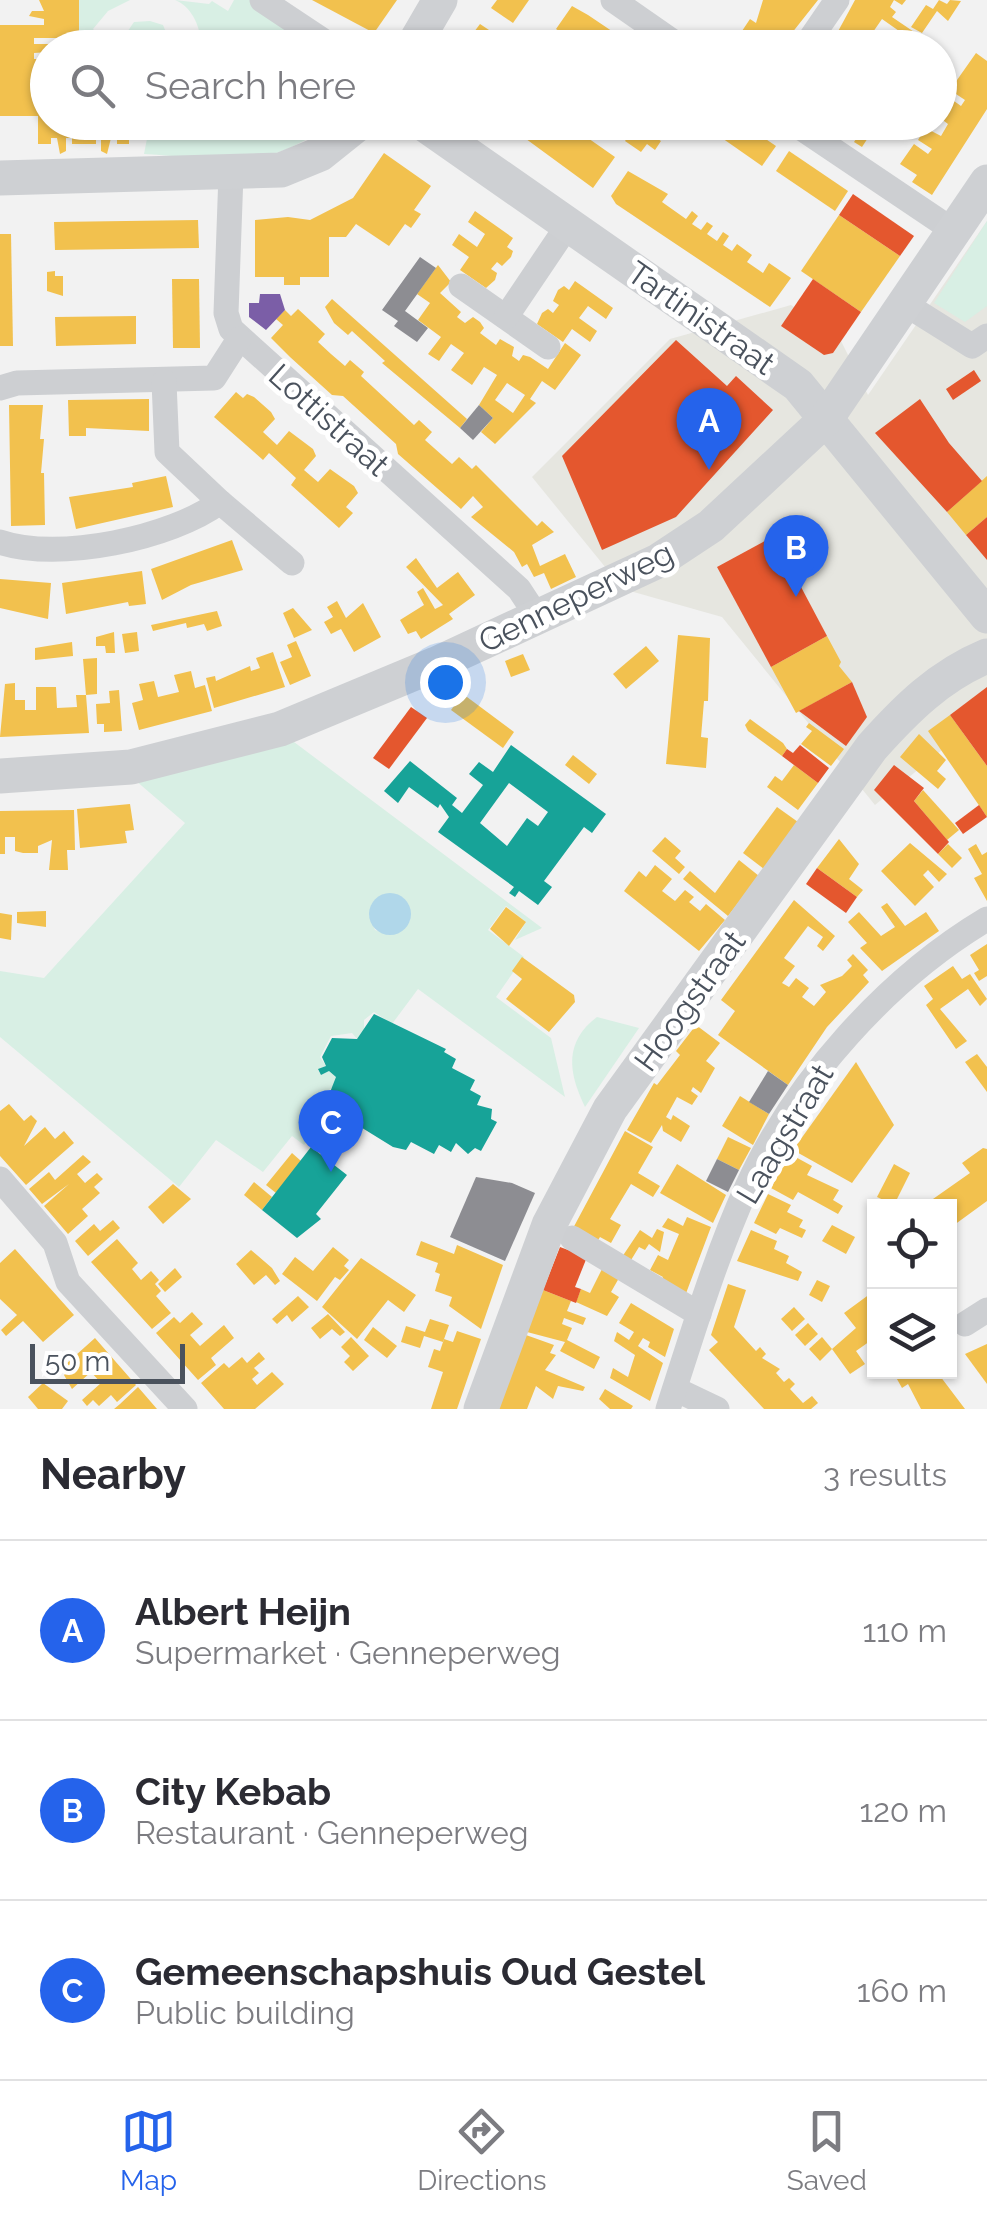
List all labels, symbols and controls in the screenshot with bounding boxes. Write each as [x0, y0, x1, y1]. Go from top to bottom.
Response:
search box [30, 30, 957, 140]
icon: search [65, 58, 120, 113]
text: Search here [145, 63, 356, 108]
street label: Tartinistraat [621, 253, 782, 382]
street label: Lottistraat [262, 356, 397, 483]
pin: A [676, 388, 742, 470]
pin: B [764, 514, 828, 597]
street label: Genneperweg [473, 534, 679, 660]
your location [420, 657, 471, 708]
street label: Hoogstraat [626, 923, 753, 1078]
street label: Laagstraat [729, 1057, 841, 1210]
pin: C [298, 1090, 364, 1172]
map controls [867, 1199, 957, 1379]
button: locate [867, 1199, 957, 1289]
button: layers [867, 1289, 957, 1379]
scale bar [30, 1339, 185, 1384]
text: 50 m [45, 1345, 110, 1378]
text: Nearby [40, 1450, 186, 1499]
text: 3 results [823, 1456, 947, 1493]
text: Albert Heijn [135, 1589, 351, 1634]
text: A [62, 1612, 83, 1649]
text: 110 m [862, 1612, 947, 1649]
text: Supermarket · Genneperweg [135, 1634, 561, 1671]
text: City Kebab [135, 1769, 331, 1814]
text: B [62, 1792, 83, 1829]
text: 120 m [859, 1792, 947, 1829]
text: Restaurant · Genneperweg [135, 1814, 529, 1851]
text: Gemeenschapshuis Oud Gestel [135, 1949, 705, 1994]
text: C [62, 1972, 83, 2009]
text: 160 m [857, 1972, 947, 2009]
text: Public building [135, 1994, 355, 2031]
tab: Map [120, 2104, 177, 2197]
tab: Directions [417, 2104, 547, 2197]
tab: Saved [787, 2104, 867, 2197]

